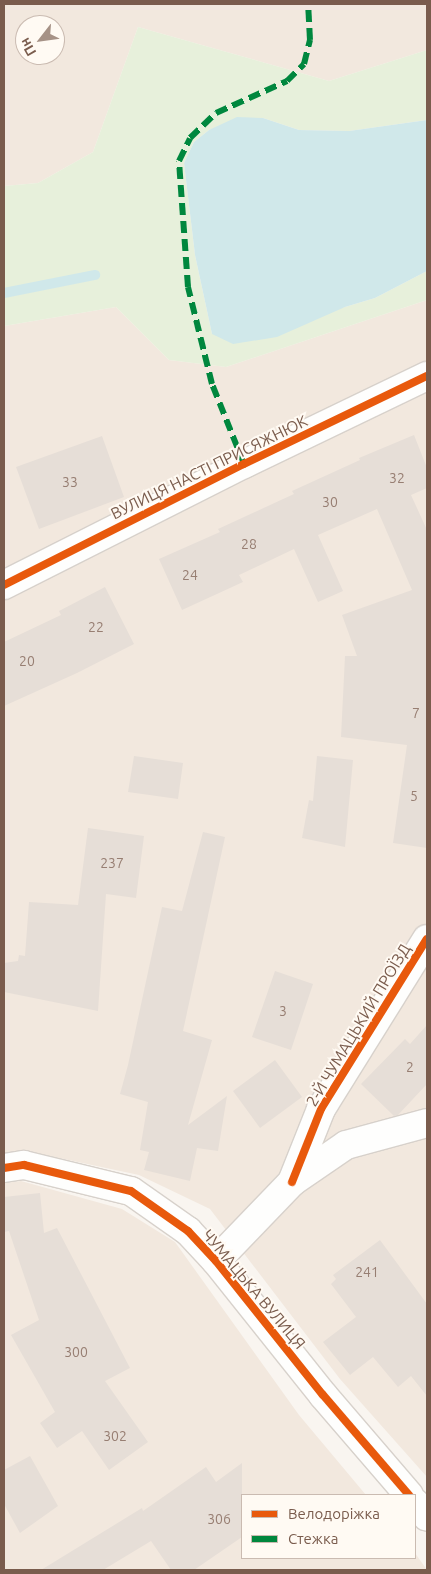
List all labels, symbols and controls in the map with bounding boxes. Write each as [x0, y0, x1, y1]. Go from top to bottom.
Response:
north arrow [15, 15, 65, 65]
text: Пн [16, 35, 39, 59]
street label: ВУЛИЦЯ НАСТІ ПРИСЯЖНЮК [107, 411, 311, 523]
house number: 32 [389, 470, 405, 486]
house number: 33 [62, 474, 78, 490]
house number: 30 [322, 494, 338, 510]
house number: 28 [241, 536, 257, 552]
house number: 24 [182, 567, 198, 583]
house number: 22 [88, 619, 104, 635]
house number: 20 [19, 653, 35, 669]
house number: 7 [412, 705, 420, 721]
house number: 5 [410, 788, 418, 804]
house number: 237 [100, 855, 124, 871]
street label: 2-Й ЧУМАЦЬКИЙ ПРОЇЗД [302, 940, 414, 1110]
house number: 3 [279, 1003, 287, 1019]
house number: 2 [406, 1059, 414, 1075]
street label: ЧУМАЦЬКА ВУЛИЦЯ [198, 1225, 310, 1353]
house number: 241 [355, 1264, 379, 1280]
house number: 300 [64, 1344, 88, 1360]
house number: 302 [103, 1428, 127, 1444]
legend [241, 1494, 416, 1559]
text: Велодоріжка [288, 1505, 380, 1522]
house number: 306 [207, 1511, 231, 1527]
text: Стежка [288, 1530, 338, 1547]

